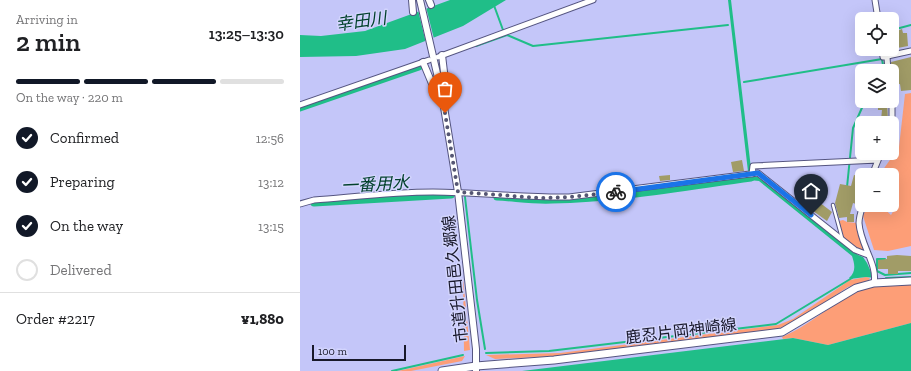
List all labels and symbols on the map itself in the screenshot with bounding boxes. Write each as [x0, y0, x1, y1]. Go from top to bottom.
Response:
water label: 幸田川 [334, 7, 390, 34]
pin [428, 72, 462, 113]
water label: 一番用水 [341, 172, 411, 196]
courier [596, 172, 636, 212]
pin [794, 174, 828, 215]
street label: 市道升田邑久郷線 [439, 214, 471, 344]
street label: 鹿忍片岡神崎線 [624, 315, 738, 347]
scale bar [312, 343, 406, 362]

